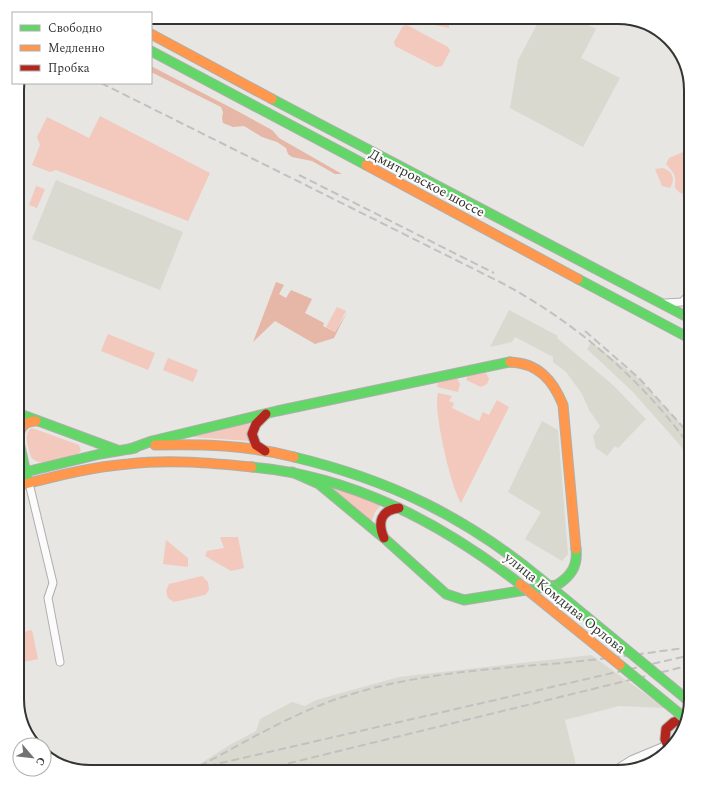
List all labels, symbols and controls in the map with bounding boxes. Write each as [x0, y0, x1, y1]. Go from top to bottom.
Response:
legend [12, 12, 152, 84]
text: Свободно [48, 19, 102, 38]
text: Медленно [48, 39, 105, 58]
text: Пробка [48, 59, 90, 78]
street label: Дмитровское шоссе [365, 143, 489, 223]
street label: улица Комдива Орлова [499, 547, 630, 659]
north arrow [12, 737, 52, 777]
text: С [31, 754, 50, 769]

